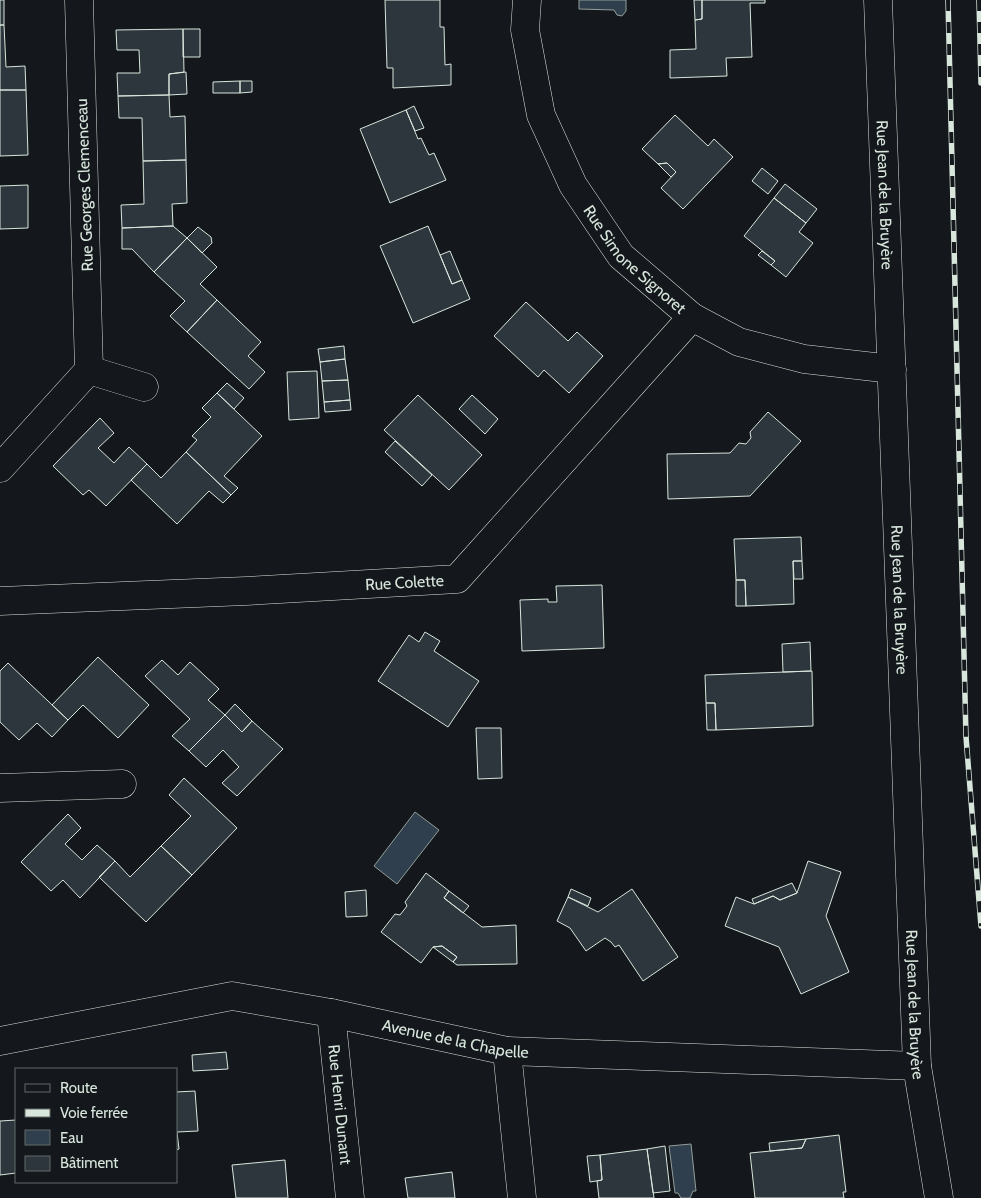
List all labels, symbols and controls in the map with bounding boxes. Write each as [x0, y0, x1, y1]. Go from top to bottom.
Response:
street label: Rue Georges Clemenceau [72, 98, 97, 272]
street label: Rue Jean de la Bruyère [872, 120, 897, 270]
street label: Rue Simone Signoret [579, 202, 690, 318]
street label: Rue Jean de la Bruyère [887, 524, 912, 675]
street label: Rue Colette [365, 571, 445, 594]
street label: Rue Jean de la Bruyère [902, 929, 928, 1081]
street label: Avenue de la Chapelle [380, 1015, 529, 1062]
street label: Rue Henri Dunant [324, 1044, 356, 1166]
legend [15, 1068, 178, 1183]
text: Route [60, 1079, 98, 1097]
text: Voie ferrée [60, 1104, 128, 1122]
text: Eau [60, 1129, 83, 1147]
text: Bâtiment [60, 1154, 118, 1172]

